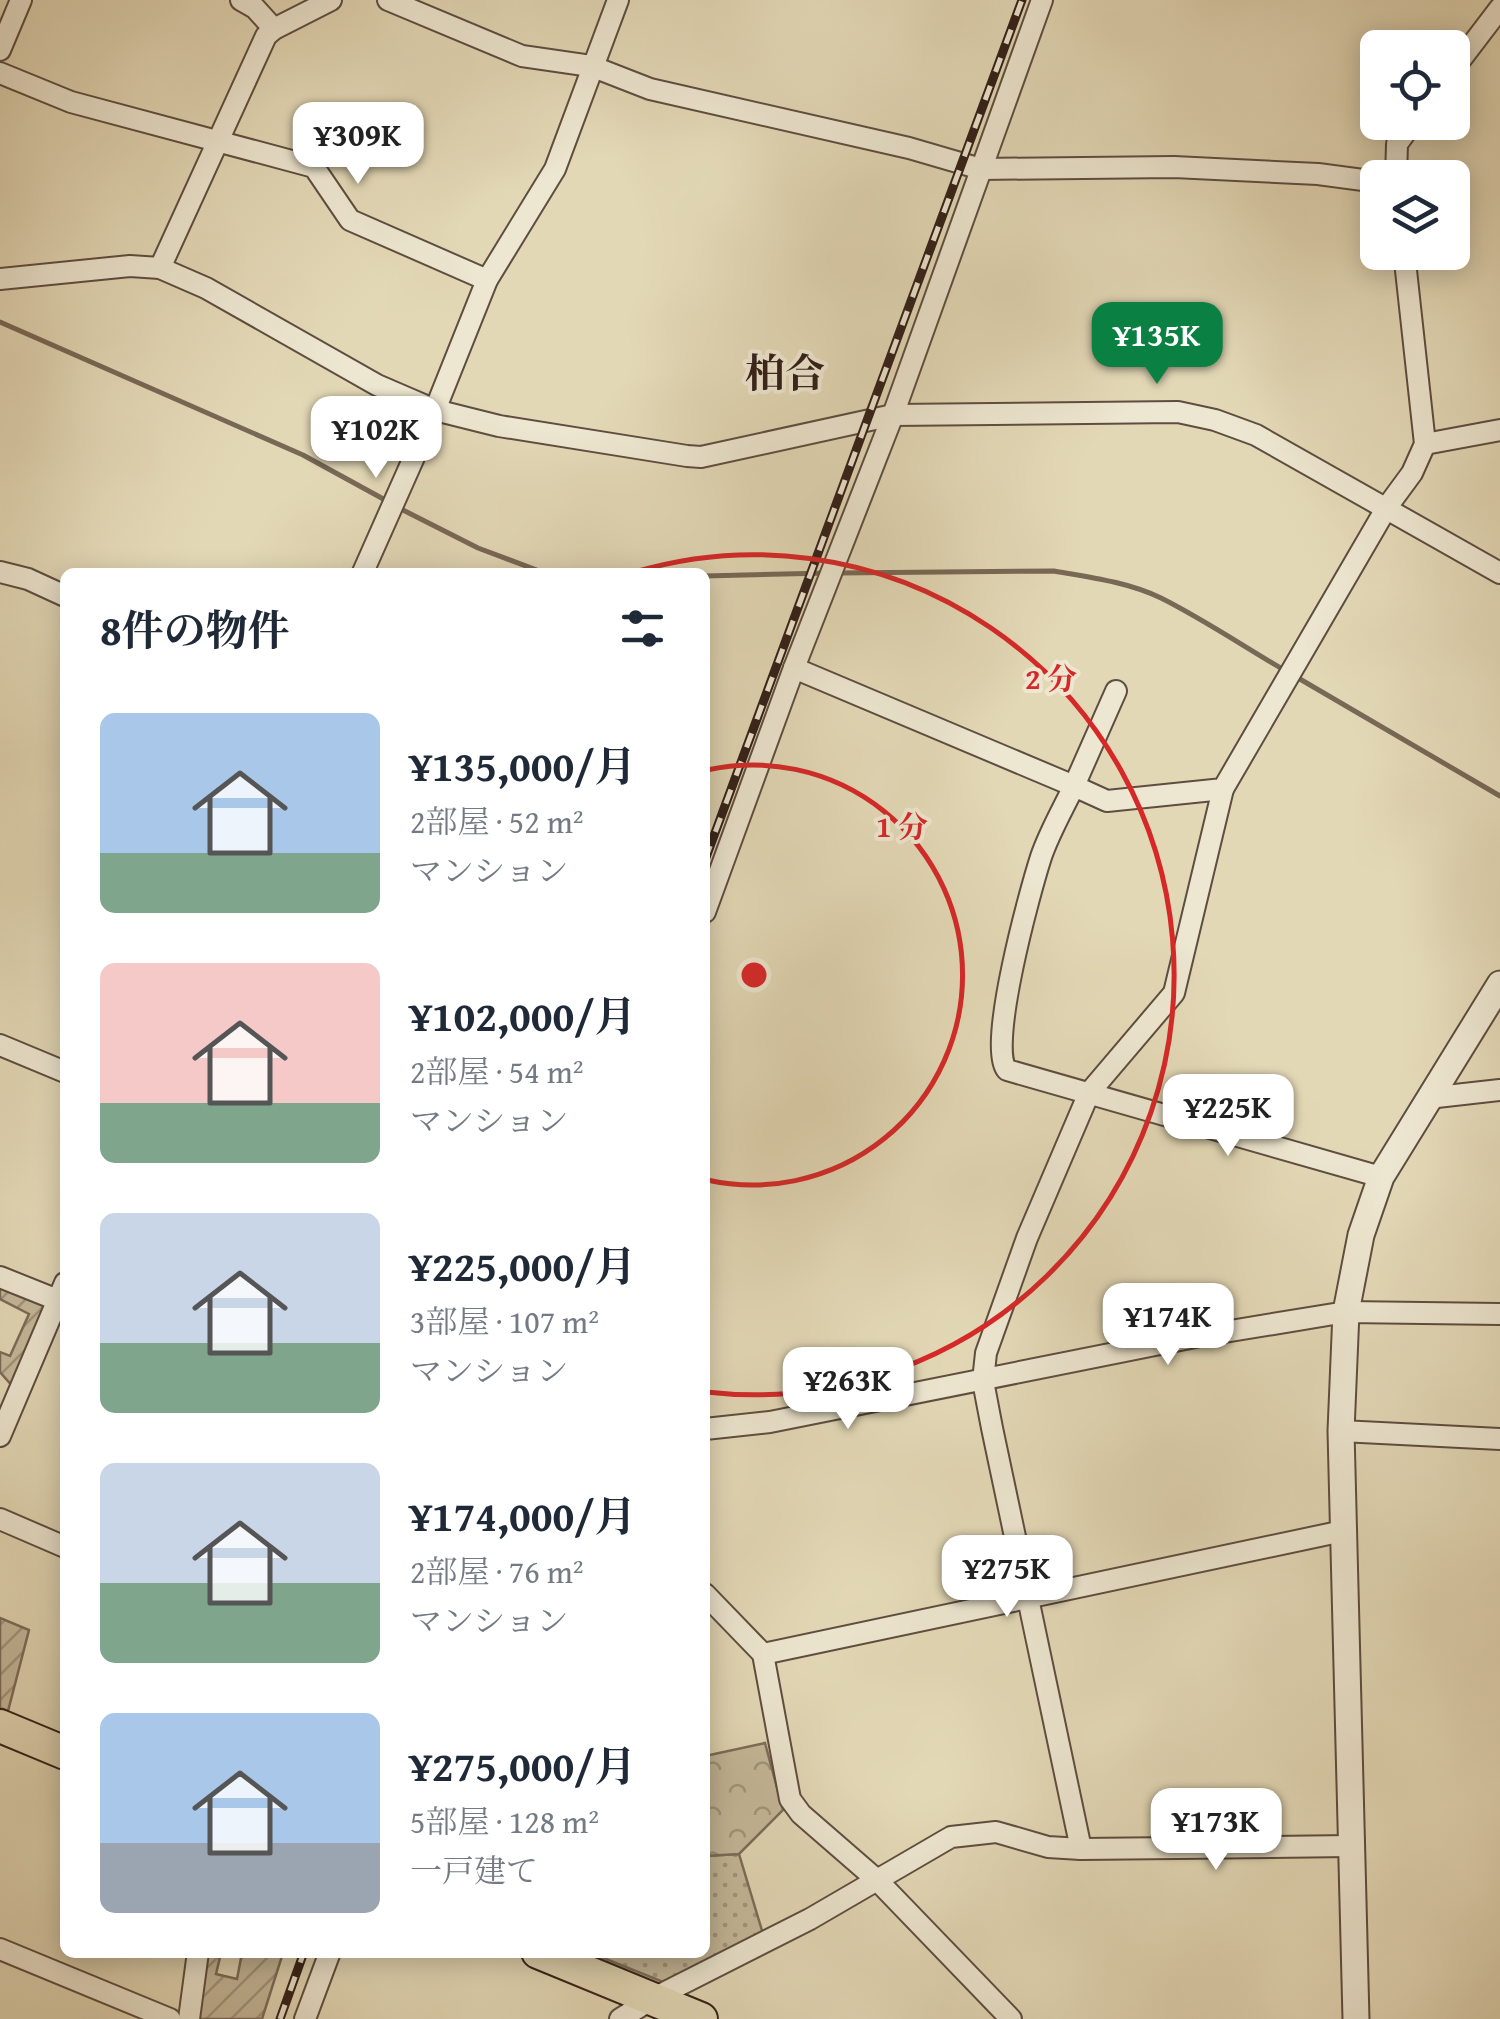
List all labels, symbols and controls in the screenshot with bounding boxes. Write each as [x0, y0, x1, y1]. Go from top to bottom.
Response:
map controls [1360, 30, 1470, 270]
button: locate [1360, 30, 1470, 140]
pin: ¥309K [288, 102, 428, 187]
text: ¥309K [315, 111, 401, 158]
button: layers [1360, 160, 1470, 270]
pin: ¥135K [1087, 302, 1227, 387]
text: ¥135K [1114, 311, 1200, 358]
district label: 柏合 [745, 343, 825, 402]
pin: ¥102K [306, 396, 446, 481]
text: ¥102K [333, 405, 419, 452]
text: 8件の物件 [100, 599, 290, 660]
icon: filters [615, 601, 670, 656]
text: 2 分 [1025, 656, 1077, 700]
text: ¥135,000/月 [410, 735, 636, 796]
icon: home [180, 753, 300, 873]
text: 2部屋 · 52 m² [410, 798, 584, 845]
text: 1 分 [876, 804, 928, 848]
text: マンション [410, 847, 569, 894]
centre of rings [736, 957, 772, 993]
text: ¥102,000/月 [410, 985, 636, 1046]
icon: home [180, 1003, 300, 1123]
text: 2部屋 · 54 m² [410, 1048, 584, 1095]
pin: ¥225K [1158, 1074, 1298, 1159]
text: ¥225K [1185, 1083, 1271, 1130]
text: マンション [410, 1097, 569, 1144]
text: ¥225,000/月 [410, 1235, 636, 1296]
icon: home [180, 1253, 300, 1373]
pin: ¥174K [1098, 1283, 1238, 1368]
text: ¥174K [1125, 1292, 1211, 1339]
text: 3部屋 · 107 m² [410, 1298, 599, 1345]
text: マンション [410, 1347, 569, 1394]
pin: ¥263K [778, 1347, 918, 1432]
text: ¥263K [805, 1356, 891, 1403]
text: ¥174,000/月 [410, 1485, 636, 1546]
icon: home [180, 1503, 300, 1623]
pin: ¥275K [937, 1535, 1077, 1620]
text: ¥275K [964, 1544, 1050, 1591]
text: 2部屋 · 76 m² [410, 1548, 584, 1595]
text: マンション [410, 1597, 569, 1644]
text: ¥275,000/月 [410, 1735, 636, 1796]
icon: home [180, 1753, 300, 1873]
pin: ¥173K [1146, 1788, 1286, 1873]
text: ¥173K [1173, 1797, 1259, 1844]
text: 5部屋 · 128 m² [410, 1798, 599, 1845]
text: 一戸建て [410, 1847, 538, 1894]

